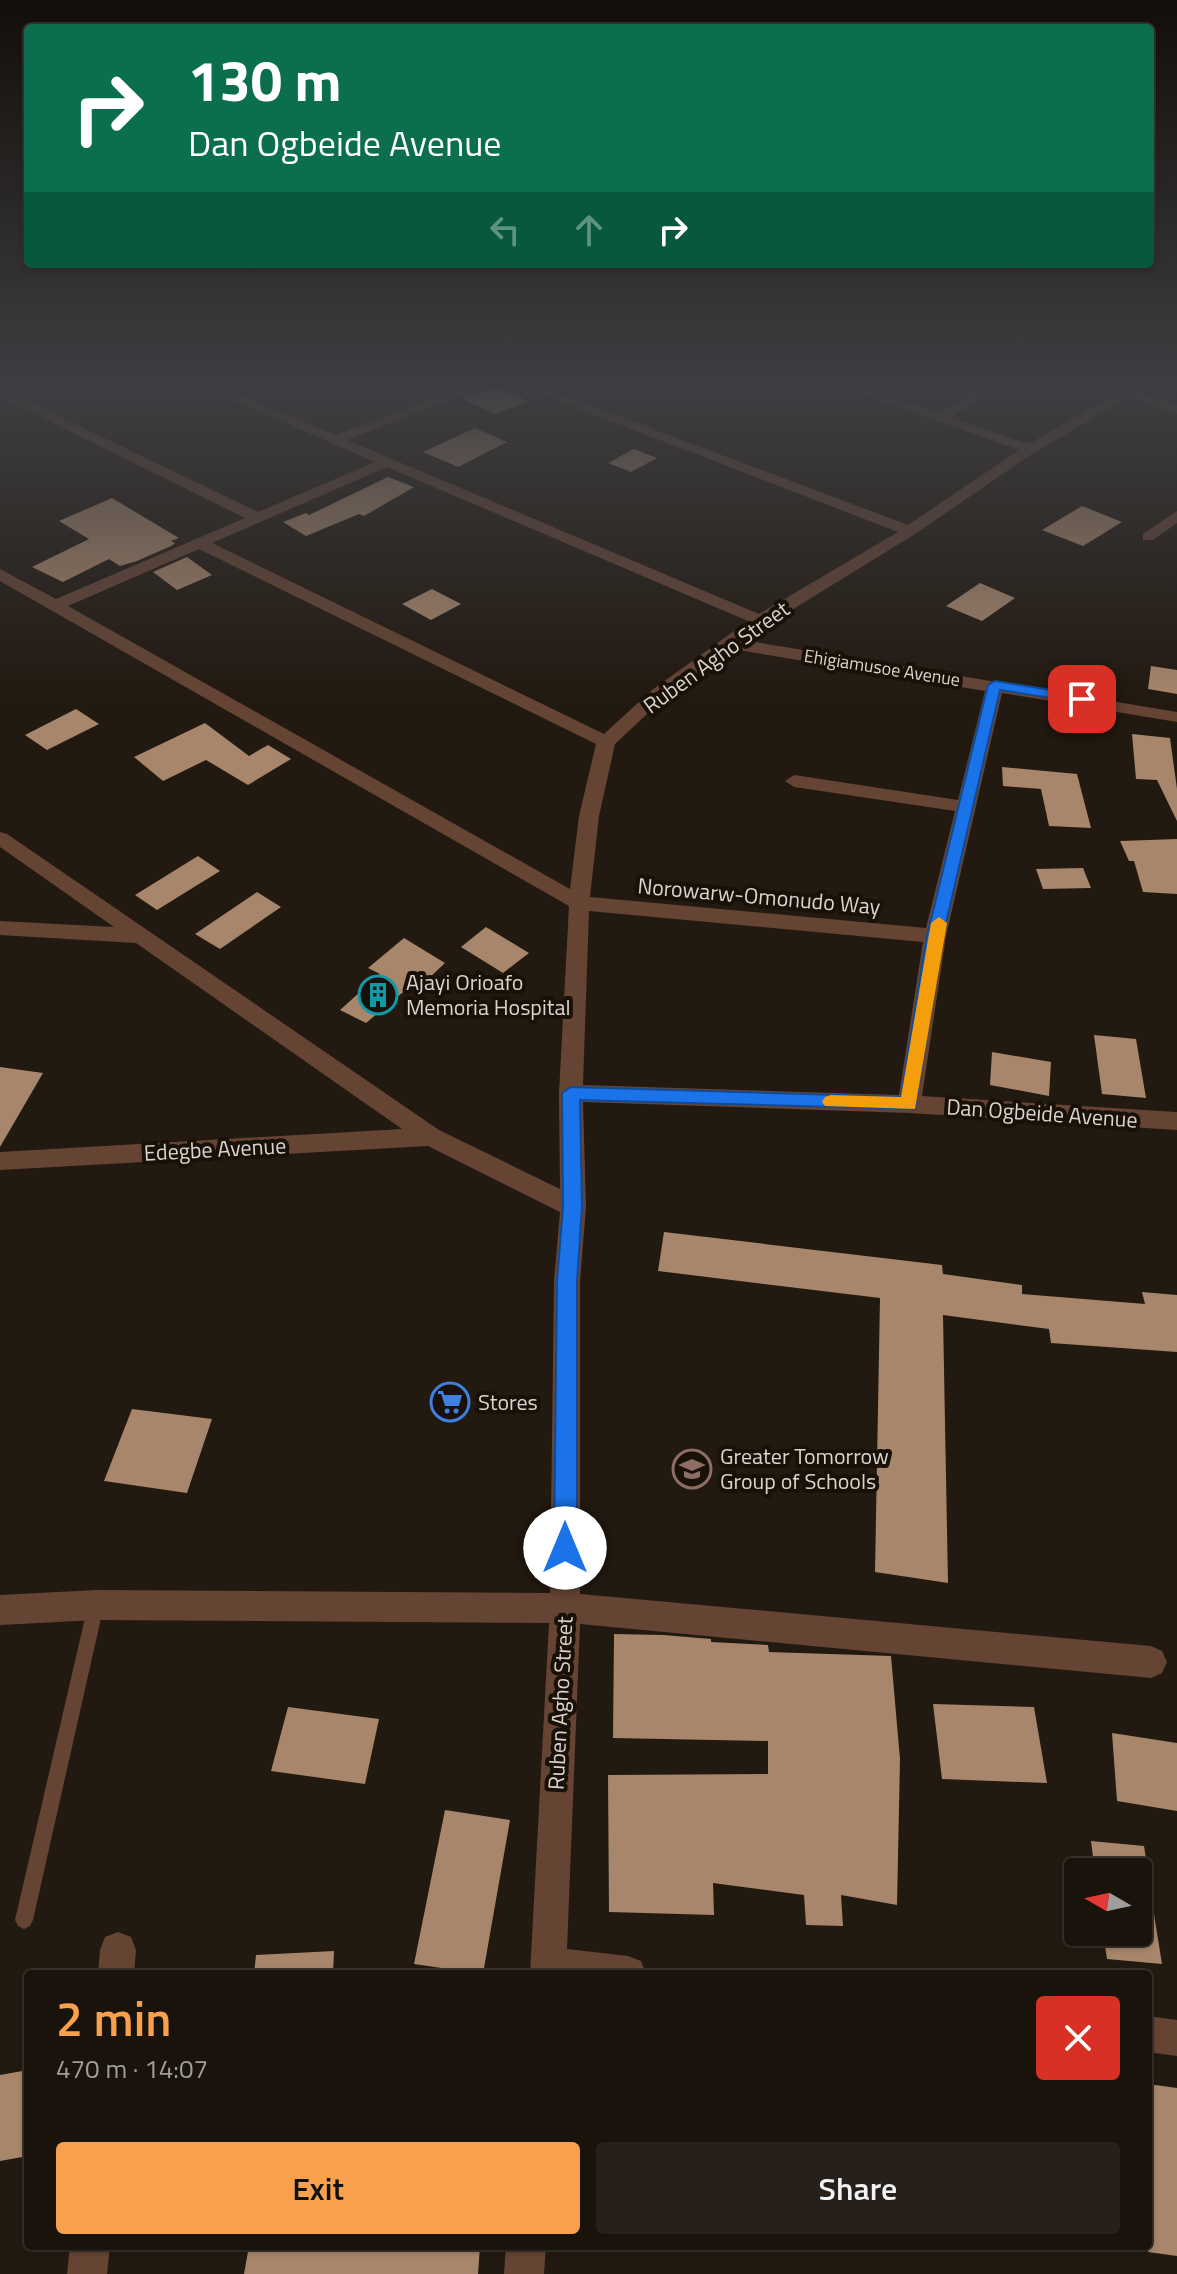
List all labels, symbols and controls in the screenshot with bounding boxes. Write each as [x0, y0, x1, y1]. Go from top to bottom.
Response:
text: 130 m [188, 38, 341, 123]
icon: right [56, 56, 160, 160]
text: Dan Ogbeide Avenue [188, 115, 502, 170]
icon: left [483, 208, 527, 252]
icon: ahead [567, 208, 611, 252]
icon: right [651, 208, 695, 252]
street label: Ruben Agho Street [636, 592, 796, 722]
street label: Ehigiamusoe Avenue [802, 642, 962, 693]
pin [1048, 665, 1116, 733]
icon: arrive [1060, 677, 1104, 721]
street label: Norowarw-Omonudo Way [636, 868, 882, 924]
place label: Ajayi Orioafo Memoria Hospital [406, 965, 571, 1024]
building icon: Ajayi Orioafo Memoria Hospital [357, 974, 399, 1016]
street label: Dan Ogbeide Avenue [945, 1089, 1139, 1137]
street label: Edegbe Avenue [143, 1128, 287, 1170]
supermarket icon: Stores [429, 1381, 471, 1423]
place label: Stores [478, 1385, 538, 1419]
place label: Greater Tomorrow Group of Schools [720, 1439, 889, 1498]
school or university icon: Greater Tomorrow Group of Schools [671, 1448, 713, 1490]
position arrow [523, 1506, 607, 1590]
street label: Ruben Agho Street [538, 1615, 582, 1791]
north arrow [1064, 1858, 1152, 1946]
map controls [1064, 1858, 1152, 1946]
text: 2 min [56, 1982, 171, 2055]
button: close [1036, 1996, 1120, 2080]
text: 470 m · 14:07 [56, 2049, 208, 2088]
button: Exit [56, 2142, 580, 2234]
button: Share [596, 2142, 1120, 2234]

